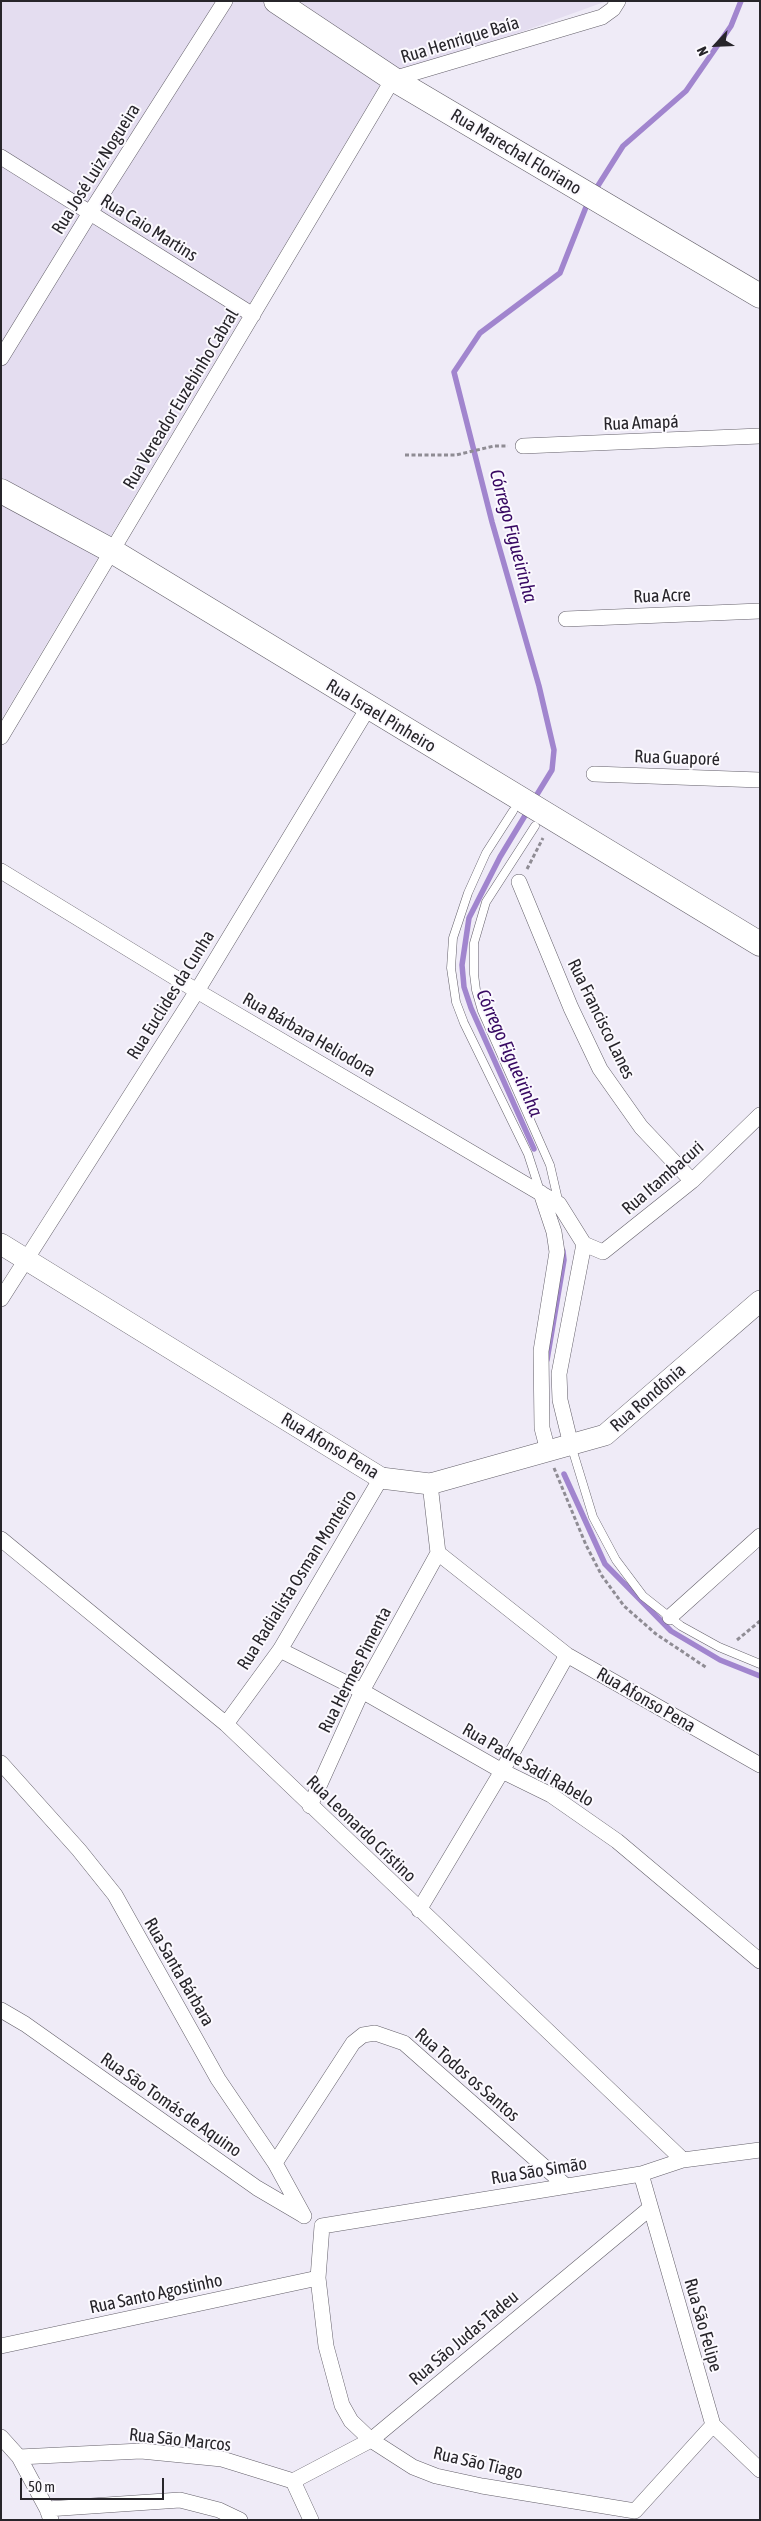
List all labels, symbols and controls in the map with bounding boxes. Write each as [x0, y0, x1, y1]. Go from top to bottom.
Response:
street label: Rua Henrique Baía [398, 12, 522, 68]
north arrow [691, 20, 741, 70]
text: N [693, 44, 711, 58]
street label: Rua José Luiz Nogueira [47, 100, 145, 238]
street label: Rua Marechal Floriano [447, 104, 585, 200]
street label: Rua Caio Martins [97, 190, 201, 266]
street label: Rua Vereador Euzebinho Cabral [119, 305, 243, 493]
street label: Rua Amapá [603, 411, 679, 435]
water label: Córrego Figueirinha [484, 467, 542, 605]
street label: Rua Acre [633, 584, 691, 608]
street label: Rua Israel Pinheiro [322, 675, 440, 757]
street label: Rua Guaporé [634, 746, 720, 770]
street label: Rua Euclides da Cunha [123, 927, 219, 1063]
street label: Rua Francisco Lanes [563, 955, 639, 1083]
water label: Córrego Figueirinha [471, 986, 547, 1120]
street label: Rua Bárbara Heliodora [239, 988, 379, 1082]
street label: Rua Itambacuri [618, 1137, 708, 1219]
street label: Rua Rondônia [606, 1359, 690, 1437]
street label: Rua Afonso Pena [277, 1408, 383, 1484]
street label: Rua Radialista Osman Monteiro [233, 1486, 361, 1674]
street label: Rua Hermes Pimenta [314, 1603, 396, 1737]
street label: Rua Afonso Pena [593, 1663, 699, 1737]
street label: Rua Padre Sadi Rabelo [459, 1719, 597, 1811]
street label: Rua Leonardo Cristino [302, 1771, 420, 1887]
street label: Rua Santa Bárbara [139, 1914, 219, 2030]
street label: Rua Todos os Santos [410, 2024, 524, 2126]
street label: Rua São Tomás de Aquino [96, 2048, 246, 2162]
street label: Rua São Simão [489, 2153, 589, 2189]
street label: Rua Santo Agostinho [88, 2269, 224, 2319]
street label: Rua São Felipe [679, 2276, 727, 2374]
street label: Rua São Judas Tadeu [405, 2286, 523, 2390]
street label: Rua São Marcos [128, 2424, 232, 2456]
street label: Rua São Tiago [431, 2442, 525, 2484]
scale bar [22, 2468, 166, 2500]
text: 50 m [28, 2478, 55, 2495]

